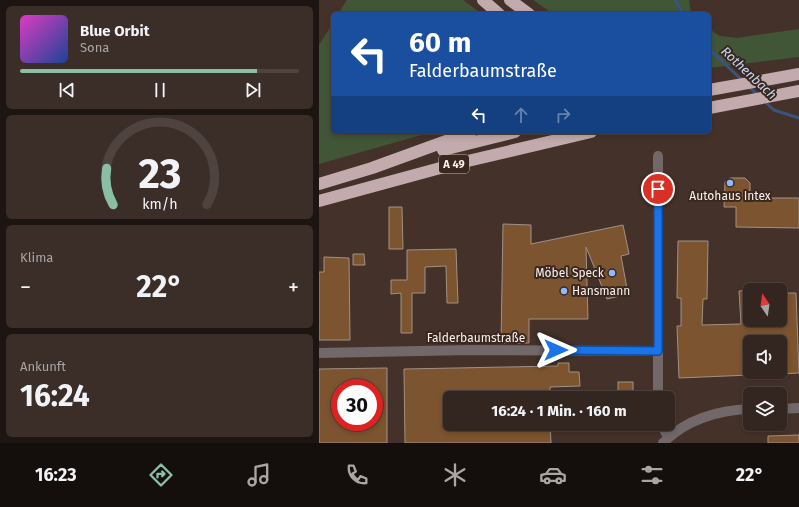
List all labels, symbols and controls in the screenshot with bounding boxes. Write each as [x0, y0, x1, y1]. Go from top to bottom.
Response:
text: Blue Orbit [80, 22, 149, 40]
text: 60 m [409, 26, 471, 59]
icon: left [343, 28, 395, 80]
text: Sona [80, 40, 109, 55]
water label: Rothenbach [718, 44, 780, 102]
text: Falderbaumstraße [409, 60, 557, 82]
icon: previous [56, 79, 78, 101]
icon: pause [149, 79, 171, 101]
icon: next [242, 79, 264, 101]
icon: left [468, 104, 490, 126]
icon: ahead [510, 104, 532, 126]
icon: right [552, 104, 574, 126]
text: 23 [138, 149, 181, 199]
road number: A 49 [439, 155, 469, 173]
pin [641, 172, 675, 206]
icon: arrive [647, 178, 669, 200]
marker: Autohaus Intex [725, 178, 735, 188]
place label: Autohaus Intex [689, 189, 771, 203]
text: km/h [142, 196, 177, 213]
text: Klima [20, 250, 53, 265]
place label: Möbel Speck [535, 266, 605, 280]
marker: Möbel Speck [607, 268, 617, 278]
text: 22° [136, 269, 183, 305]
text: − [20, 274, 31, 301]
text: + [288, 274, 299, 301]
north arrow [743, 283, 787, 327]
map controls [743, 283, 787, 431]
place label: Hansmann [572, 284, 630, 298]
marker: Hansmann [559, 286, 569, 296]
position arrow [535, 329, 577, 371]
street label: Falderbaumstraße [427, 331, 525, 345]
button: sound [743, 335, 787, 379]
text: Ankunft [20, 359, 66, 374]
text: 16:24 [20, 378, 90, 414]
speed limit sign: 30 [331, 379, 383, 431]
button: layers [743, 387, 787, 431]
text: 16:24 · 1 Min. · 160 m [491, 402, 627, 420]
icon: directions [147, 461, 175, 489]
icon: music [245, 461, 273, 489]
icon: phone [343, 461, 371, 489]
icon: climate [441, 461, 469, 489]
icon: car [539, 461, 567, 489]
icon: filters [638, 461, 666, 489]
text: 16:23 [35, 464, 77, 486]
text: 22° [736, 464, 764, 486]

